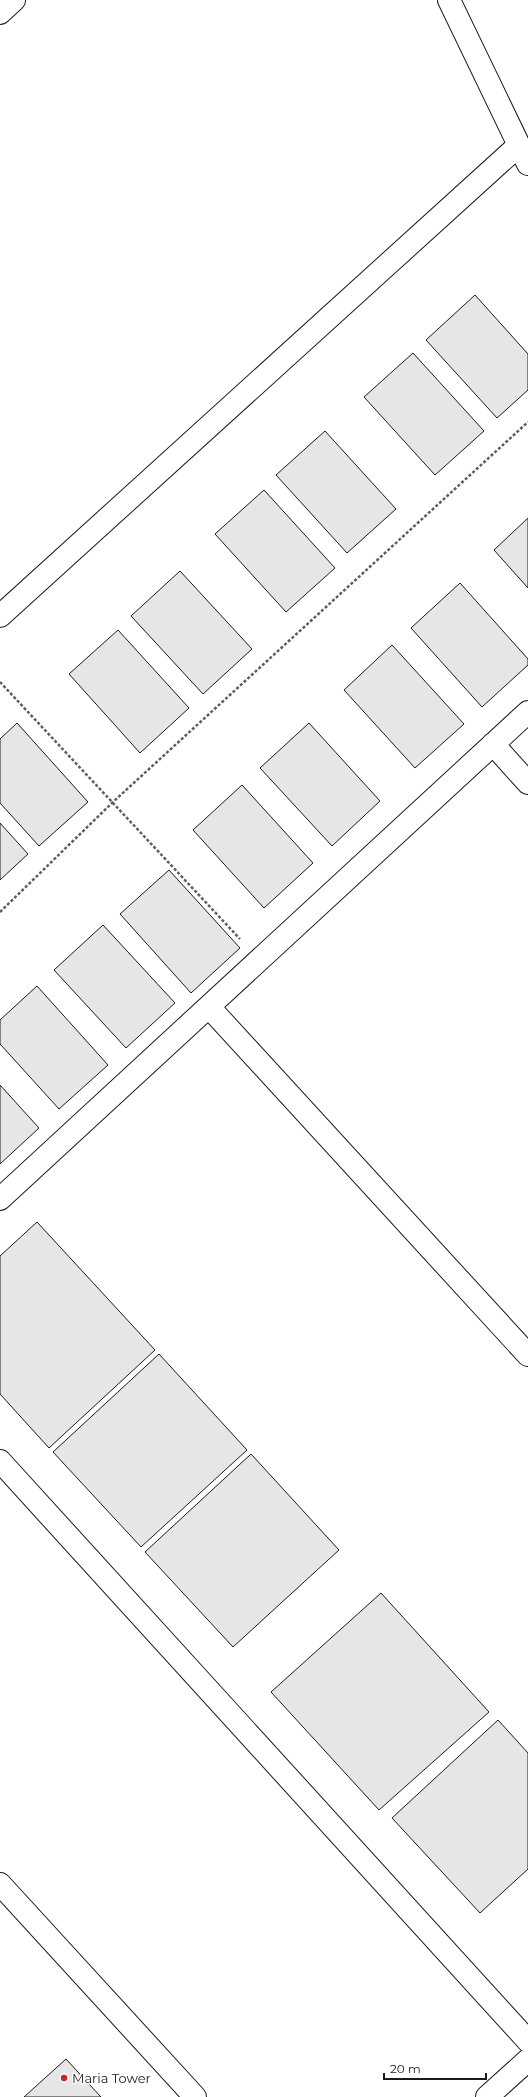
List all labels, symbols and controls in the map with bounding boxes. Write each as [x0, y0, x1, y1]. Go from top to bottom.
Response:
scale bar [384, 2055, 486, 2081]
text: 20 m [390, 2061, 421, 2076]
place label: Maria Tower [72, 2070, 151, 2086]
marker: Maria Tower [59, 2073, 69, 2083]

